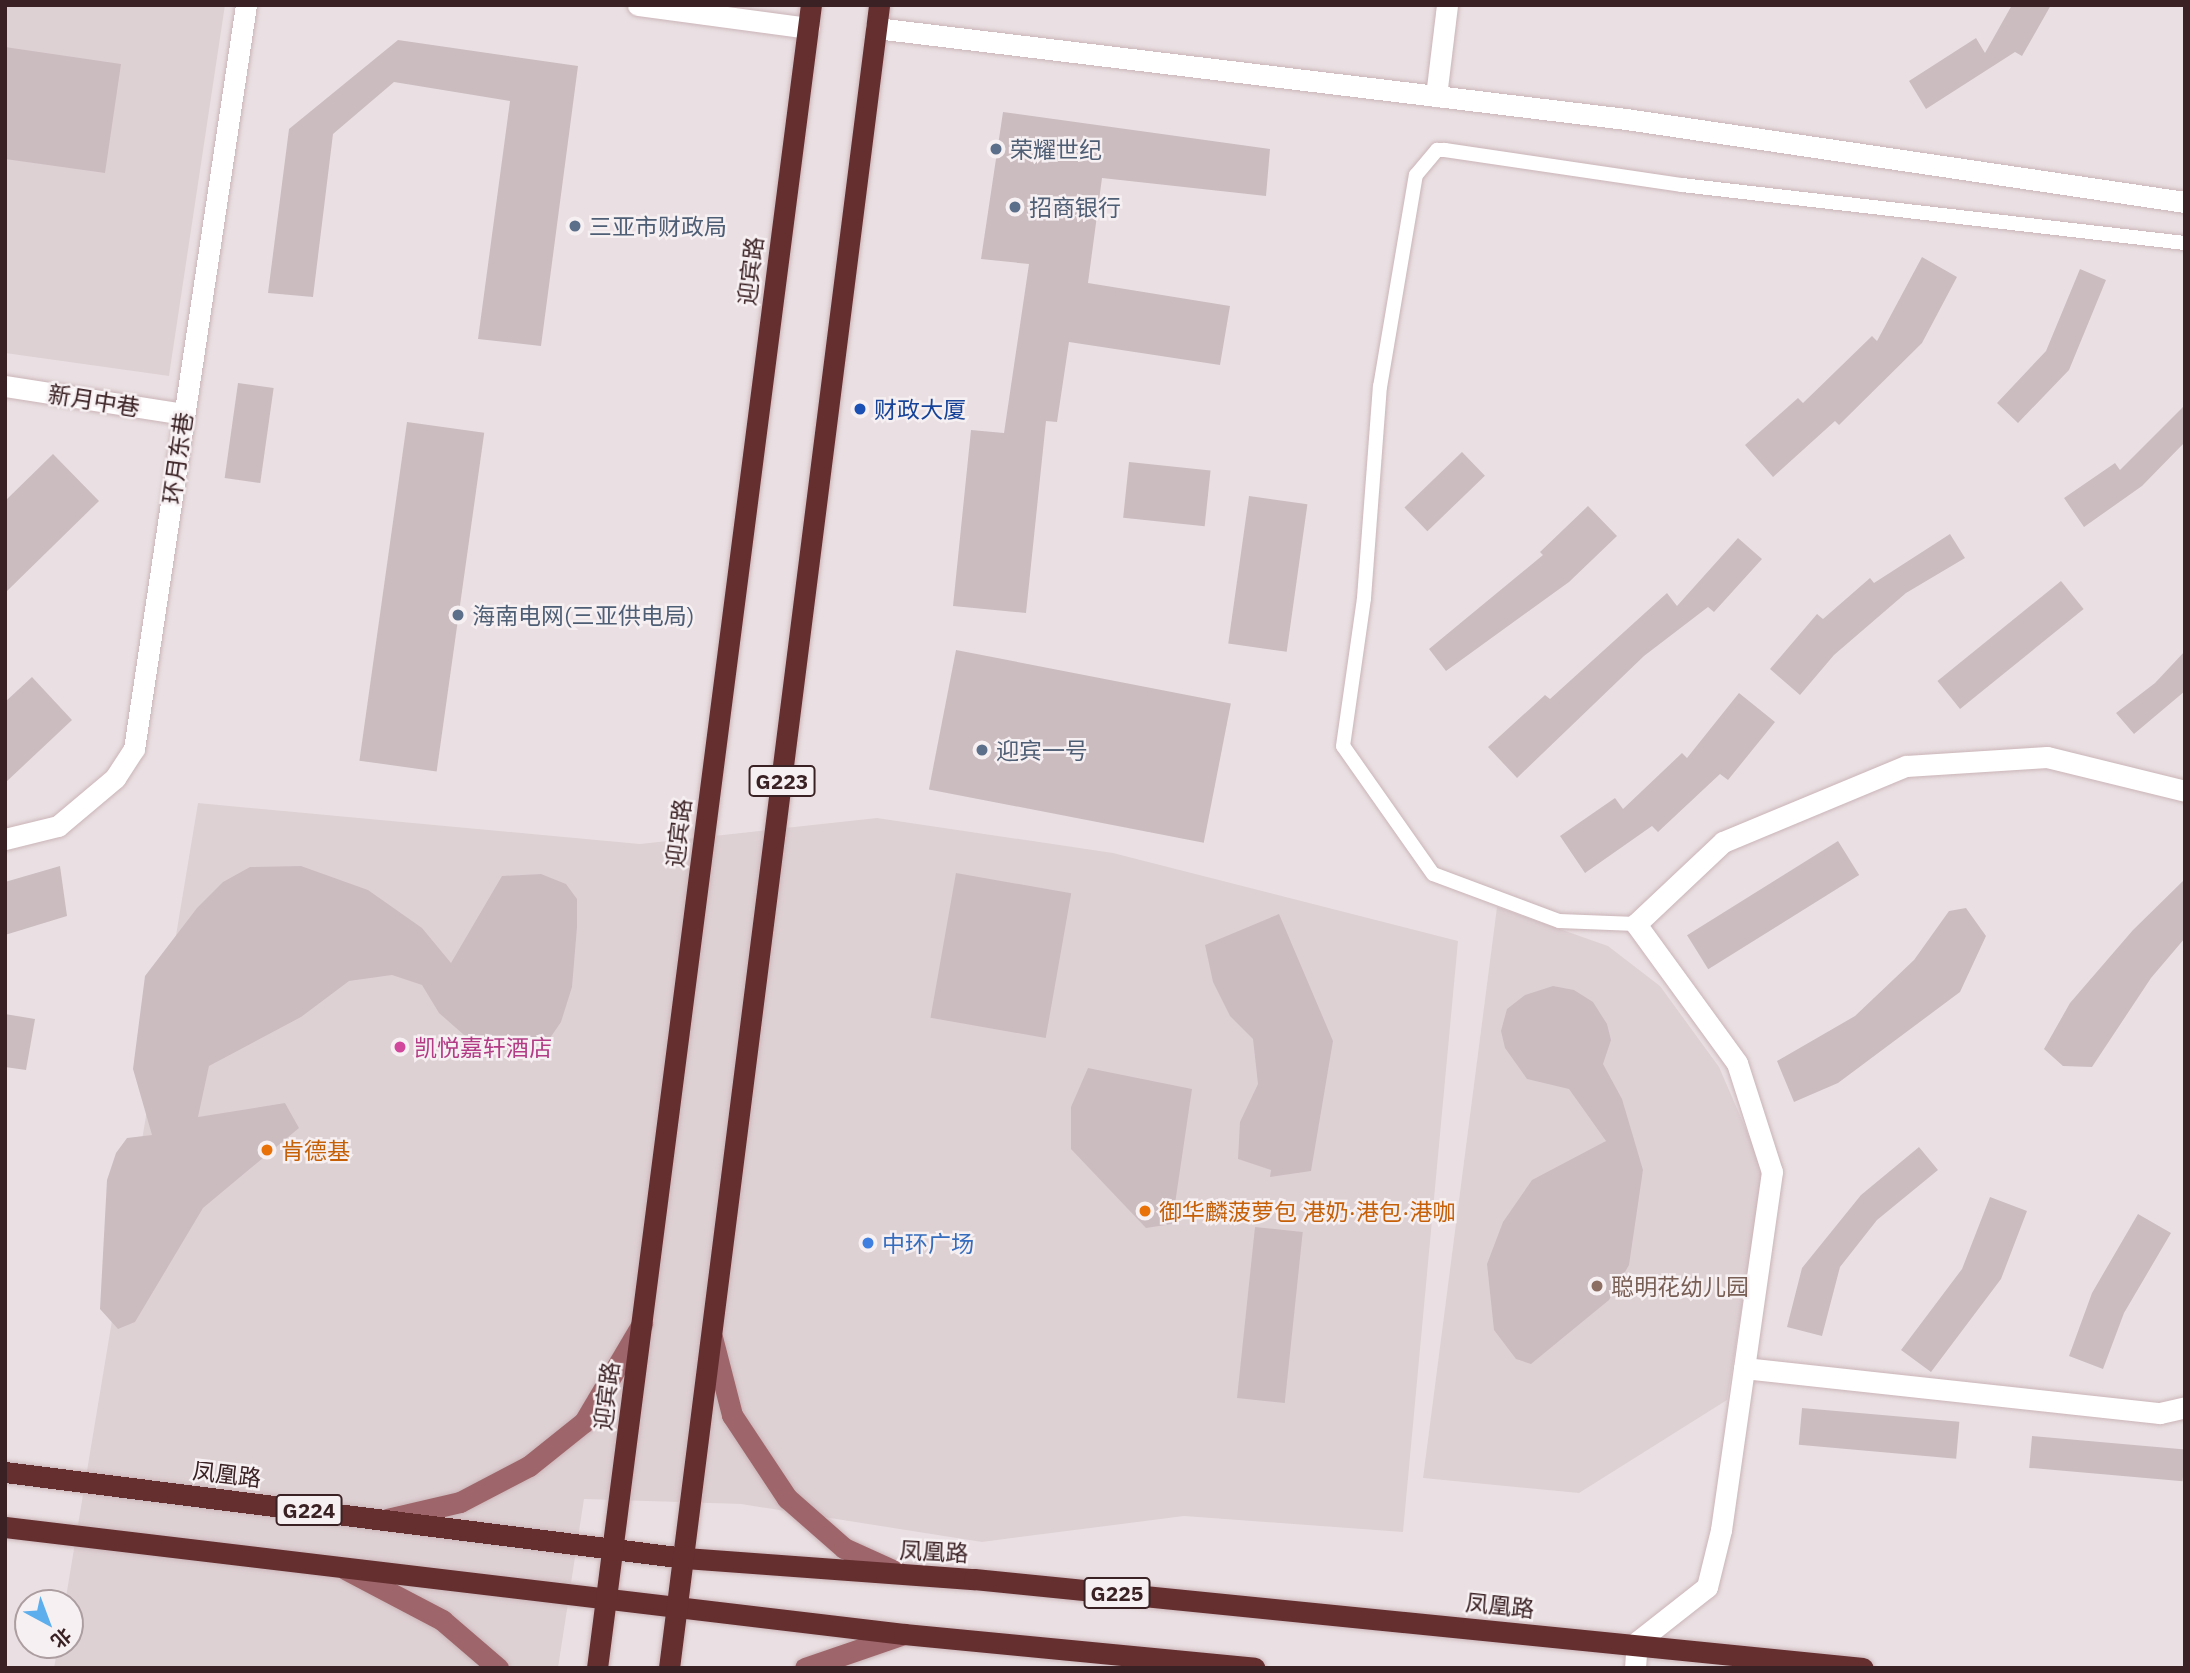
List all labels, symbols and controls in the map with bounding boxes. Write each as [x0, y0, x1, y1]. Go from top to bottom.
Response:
place label: 荣耀世纪 [1010, 135, 1102, 163]
marker: 荣耀世纪 [988, 141, 1004, 157]
place label: 招商银行 [1029, 193, 1121, 221]
marker: 招商银行 [1007, 199, 1023, 215]
place label: 三亚市财政局 [589, 212, 727, 240]
marker: 三亚市财政局 [567, 218, 583, 234]
street label: 迎宾路 [732, 235, 768, 307]
street label: 新月中巷 [46, 379, 142, 421]
place label: 财政大厦 [874, 395, 966, 423]
marker: 财政大厦 [852, 401, 868, 417]
street label: 环月东巷 [157, 411, 197, 505]
place label: 海南电网(三亚供电局) [472, 601, 694, 629]
marker: 海南电网(三亚供电局) [450, 607, 466, 623]
place label: 迎宾一号 [996, 736, 1088, 764]
marker: 迎宾一号 [974, 742, 990, 758]
road number: G223 [747, 764, 817, 798]
street label: 迎宾路 [660, 797, 696, 869]
place label: 凯悦嘉轩酒店 [414, 1033, 552, 1061]
marker: 凯悦嘉轩酒店 [392, 1039, 408, 1055]
place label: 肯德基 [281, 1136, 350, 1164]
marker: 肯德基 [259, 1142, 275, 1158]
place label: 御华麟菠萝包 港奶·港包·港咖 [1159, 1197, 1455, 1225]
marker: 御华麟菠萝包 港奶·港包·港咖 [1137, 1203, 1153, 1219]
place label: 中环广场 [882, 1229, 974, 1257]
marker: 中环广场 [860, 1235, 876, 1251]
place label: 聪明花幼儿园 [1611, 1272, 1749, 1300]
marker: 聪明花幼儿园 [1589, 1278, 1605, 1294]
street label: 迎宾路 [588, 1360, 624, 1432]
street label: 凤凰路 [191, 1456, 263, 1492]
road number: G224 [274, 1492, 344, 1528]
street label: 凤凰路 [899, 1535, 969, 1567]
road number: G225 [1082, 1576, 1152, 1610]
street label: 凤凰路 [1464, 1588, 1536, 1622]
north arrow [14, 1589, 84, 1659]
text: 北 [46, 1623, 77, 1654]

